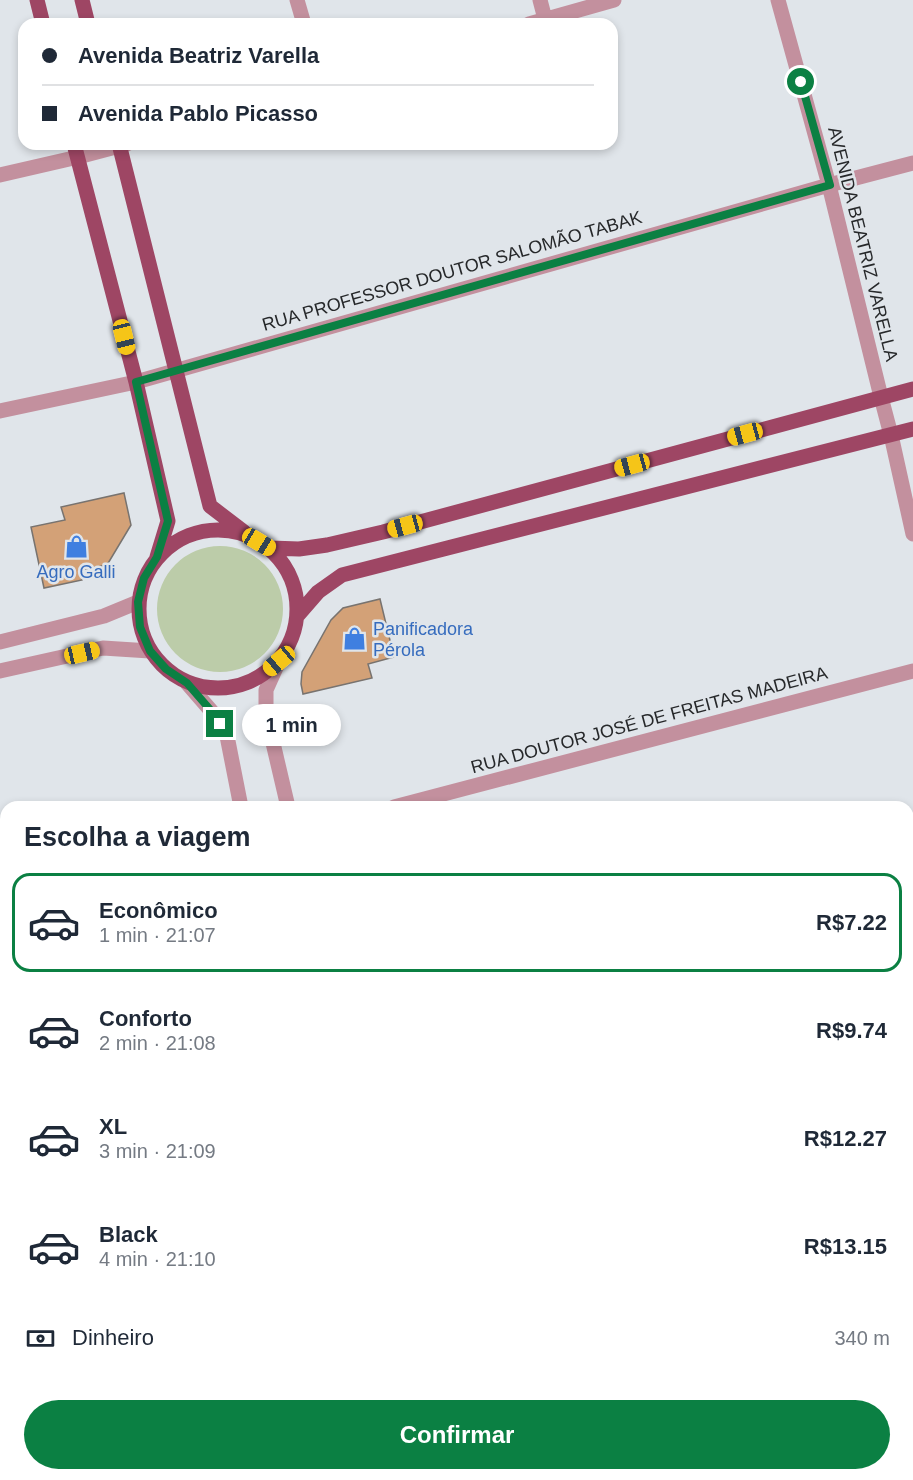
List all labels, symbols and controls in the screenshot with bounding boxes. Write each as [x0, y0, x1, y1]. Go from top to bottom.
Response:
text: Avenida Beatriz Varella [78, 43, 319, 68]
route start [787, 68, 814, 95]
text: Avenida Pablo Picasso [78, 101, 318, 126]
street label: AVENIDA BEATRIZ VARELLA [824, 125, 902, 363]
street label: RUA PROFESSOR DOUTOR SALOMÃO TABAK [260, 206, 644, 335]
car [111, 317, 137, 357]
car [725, 421, 765, 447]
car [612, 452, 652, 478]
car [385, 513, 425, 539]
car [239, 525, 279, 559]
shop icon: Agro Galli [63, 533, 89, 559]
place label: Agro Galli [36, 562, 116, 582]
place label: Panificadora Pérola [373, 619, 474, 660]
shop icon: Panificadora Pérola [342, 626, 368, 652]
car [62, 640, 102, 666]
car [259, 643, 299, 679]
street label: RUA DOUTOR JOSÉ DE FREITAS MADEIRA [468, 663, 830, 777]
callout: 1 min [241, 703, 340, 745]
route end [206, 710, 233, 737]
text: 1 min [265, 714, 318, 736]
text: Escolha a viagem [24, 822, 251, 852]
icon: car [27, 896, 81, 950]
text: Econômico [99, 898, 218, 923]
text: R$7.22 [816, 910, 887, 935]
text: 1 min · 21:07 [99, 924, 216, 946]
icon: car [27, 1004, 81, 1058]
text: Conforto [99, 1006, 192, 1031]
text: R$9.74 [816, 1018, 887, 1043]
text: 2 min · 21:08 [99, 1032, 216, 1054]
icon: car [27, 1112, 81, 1166]
text: XL [99, 1114, 127, 1139]
text: R$12.27 [804, 1126, 887, 1151]
text: 3 min · 21:09 [99, 1140, 216, 1162]
icon: car [27, 1220, 81, 1274]
text: Black [99, 1222, 158, 1247]
text: R$13.15 [804, 1234, 887, 1259]
text: 4 min · 21:10 [99, 1248, 216, 1270]
icon: cash [24, 1322, 57, 1355]
text: Dinheiro [72, 1325, 154, 1350]
text: 340 m [834, 1327, 890, 1349]
button: Confirmar [24, 1400, 890, 1469]

